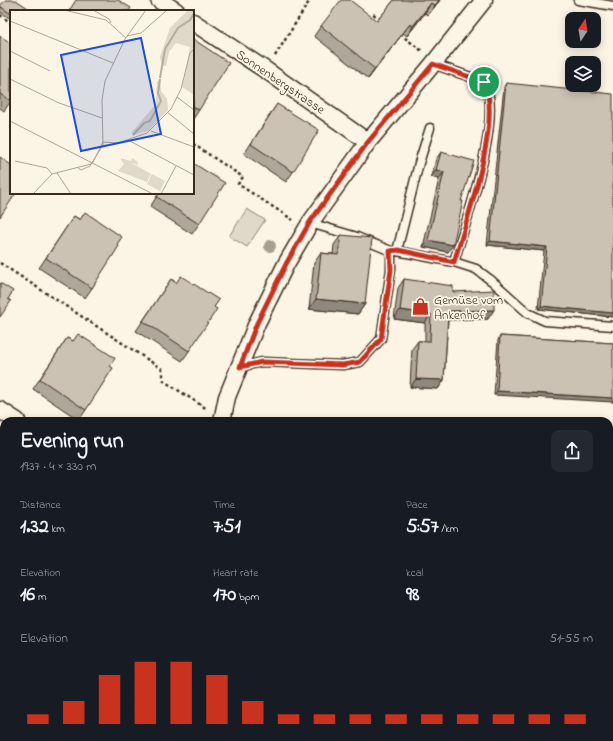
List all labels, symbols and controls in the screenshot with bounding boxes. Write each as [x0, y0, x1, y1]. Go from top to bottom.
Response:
inset map [10, 10, 194, 194]
north arrow [565, 12, 601, 48]
map controls [565, 12, 601, 92]
street label: Sonnenbergstrasse [231, 45, 329, 120]
button: layers [565, 56, 601, 92]
pin [467, 65, 501, 99]
icon: arrive [473, 71, 495, 93]
place label: Gemüse vom Ankenhof [434, 291, 503, 325]
shop icon: Gemüse vom Ankenhof [411, 296, 431, 316]
text: Evening run [20, 426, 124, 458]
button: share [551, 430, 593, 472]
text: 19:37 · 4 × 330 m [20, 457, 96, 476]
text: Distance [20, 497, 61, 513]
text: Time [213, 497, 235, 513]
text: Pace [406, 497, 427, 513]
text: 1.32 [20, 513, 49, 542]
text: 7:51 [213, 513, 241, 542]
text: 5:57 [406, 513, 439, 542]
text: km [49, 521, 65, 537]
text: /km [439, 521, 458, 537]
text: Elevation [20, 565, 60, 581]
text: Heart rate [213, 565, 258, 581]
text: kcal [406, 565, 424, 581]
text: 16 [20, 581, 35, 610]
text: 170 [213, 581, 236, 610]
text: 98 [406, 581, 420, 610]
text: m [35, 589, 46, 605]
text: bpm [236, 589, 259, 605]
text: Elevation [20, 629, 68, 648]
text: 51–55 m [549, 629, 593, 648]

